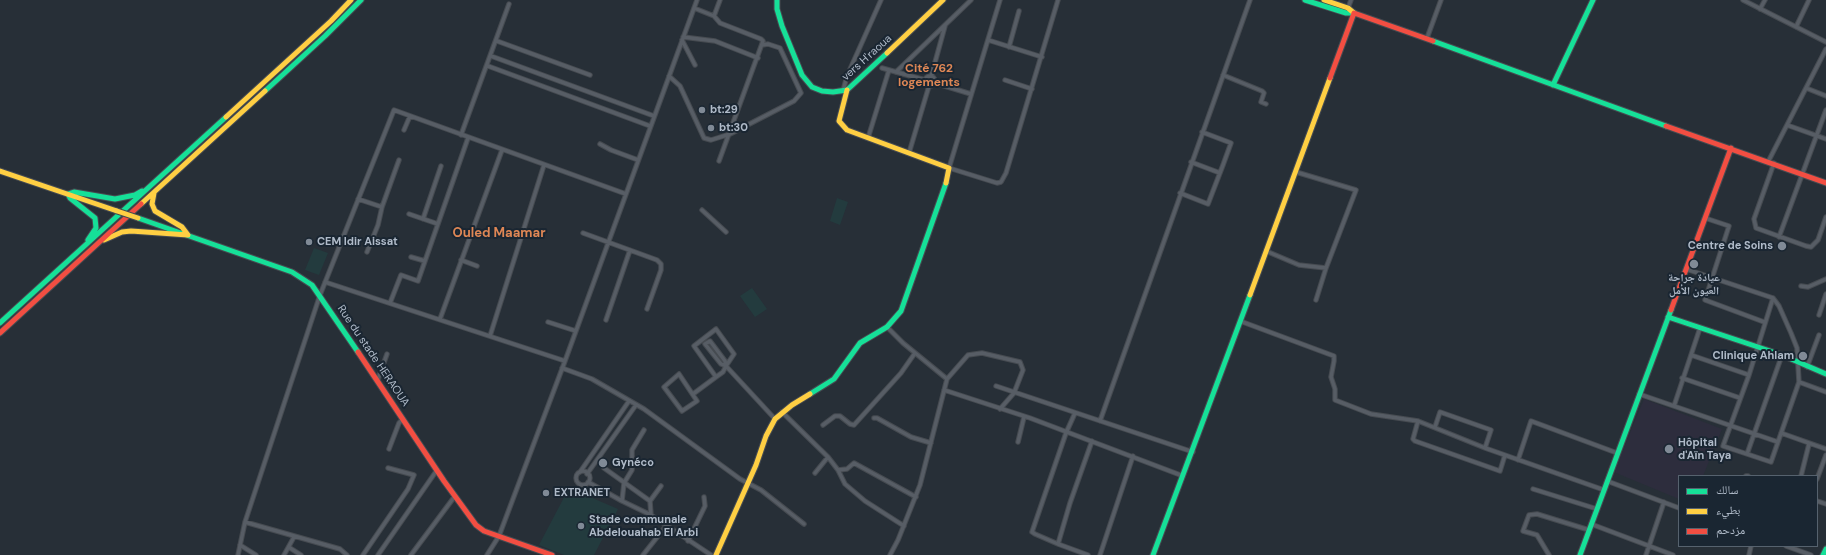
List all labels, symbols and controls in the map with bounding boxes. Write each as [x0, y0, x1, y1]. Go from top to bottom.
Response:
street label: vers H'raoua [839, 32, 895, 84]
district label: Cité 762 logements [898, 62, 960, 90]
place label: bt:29 [710, 103, 738, 117]
marker: bt:29 [697, 105, 707, 115]
place label: bt:30 [719, 121, 748, 135]
marker: bt:30 [706, 123, 716, 133]
district label: Ouled Maamar [453, 226, 545, 242]
place label: CEM Idir Aissat [317, 235, 398, 249]
marker: CEM Idir Aissat [304, 237, 314, 247]
place label: Centre de Soins [1688, 239, 1773, 253]
marker: Centre de Soins [1776, 240, 1788, 252]
marker: عيادة جراحة العيون الأمل [1688, 258, 1700, 270]
place label: عيادة جراحة العيون الأمل [1668, 271, 1720, 297]
street label: Rue du stade HERAOUA [334, 303, 412, 409]
place label: Clinique Ahlam [1713, 349, 1794, 363]
marker: Clinique Ahlam [1797, 350, 1809, 362]
place label: Hôpital d'Aïn Taya [1678, 436, 1731, 462]
marker: Hôpital d'Aïn Taya [1663, 443, 1675, 455]
place label: Gynéco [612, 456, 654, 470]
marker: Gynéco [597, 457, 609, 469]
legend [1678, 475, 1818, 547]
text: سالك [1716, 482, 1738, 498]
place label: EXTRANET [554, 486, 610, 500]
marker: EXTRANET [541, 488, 551, 498]
text: بطيء [1716, 502, 1740, 518]
place label: Stade communale Abdelouahab El Arbi [589, 513, 698, 539]
marker: Stade communale Abdelouahab El Arbi [576, 521, 586, 531]
text: مزدحم [1716, 522, 1745, 538]

